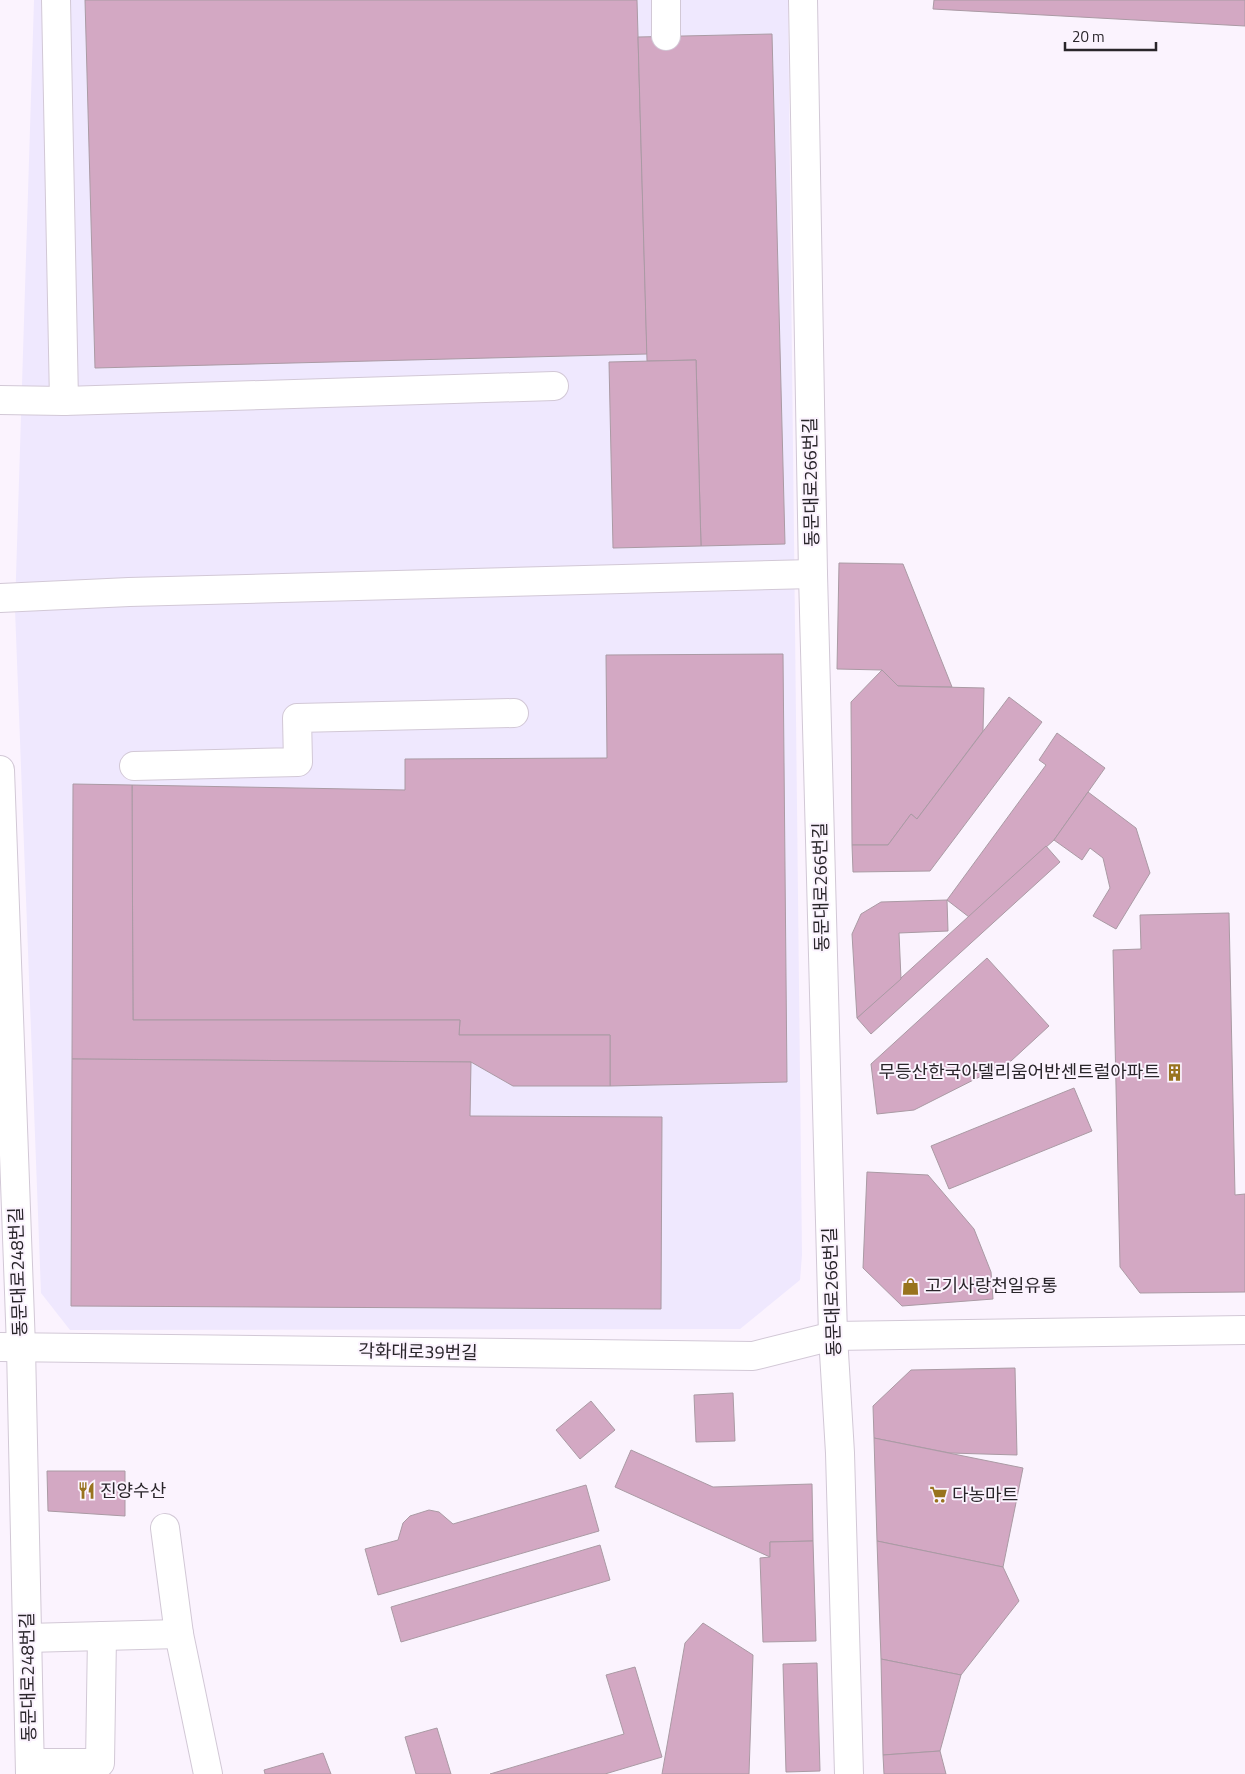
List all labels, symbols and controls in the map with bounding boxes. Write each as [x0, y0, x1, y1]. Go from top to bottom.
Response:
scale bar [1065, 20, 1156, 52]
text: 20 m [1072, 25, 1105, 48]
street label: 동문대로266번길 [796, 417, 825, 547]
street label: 동문대로266번길 [806, 822, 835, 952]
place label: 무등산한국아델리움어반센트럴아파트 [878, 1058, 1160, 1085]
building icon: 무등산한국아델리움어반센트럴아파트 [1164, 1062, 1184, 1082]
street label: 동문대로248번길 [2, 1207, 33, 1337]
street label: 동문대로266번길 [816, 1227, 847, 1357]
place label: 고기사랑천일유통 [925, 1272, 1057, 1299]
shop icon: 고기사랑천일유통 [901, 1276, 921, 1296]
street label: 각화대로39번길 [358, 1337, 478, 1366]
place label: 진양수산 [100, 1477, 166, 1504]
restaurant icon: 진양수산 [76, 1481, 96, 1501]
place label: 다농마트 [952, 1481, 1018, 1508]
supermarket icon: 다농마트 [928, 1485, 948, 1505]
street label: 동문대로248번길 [13, 1612, 42, 1742]

